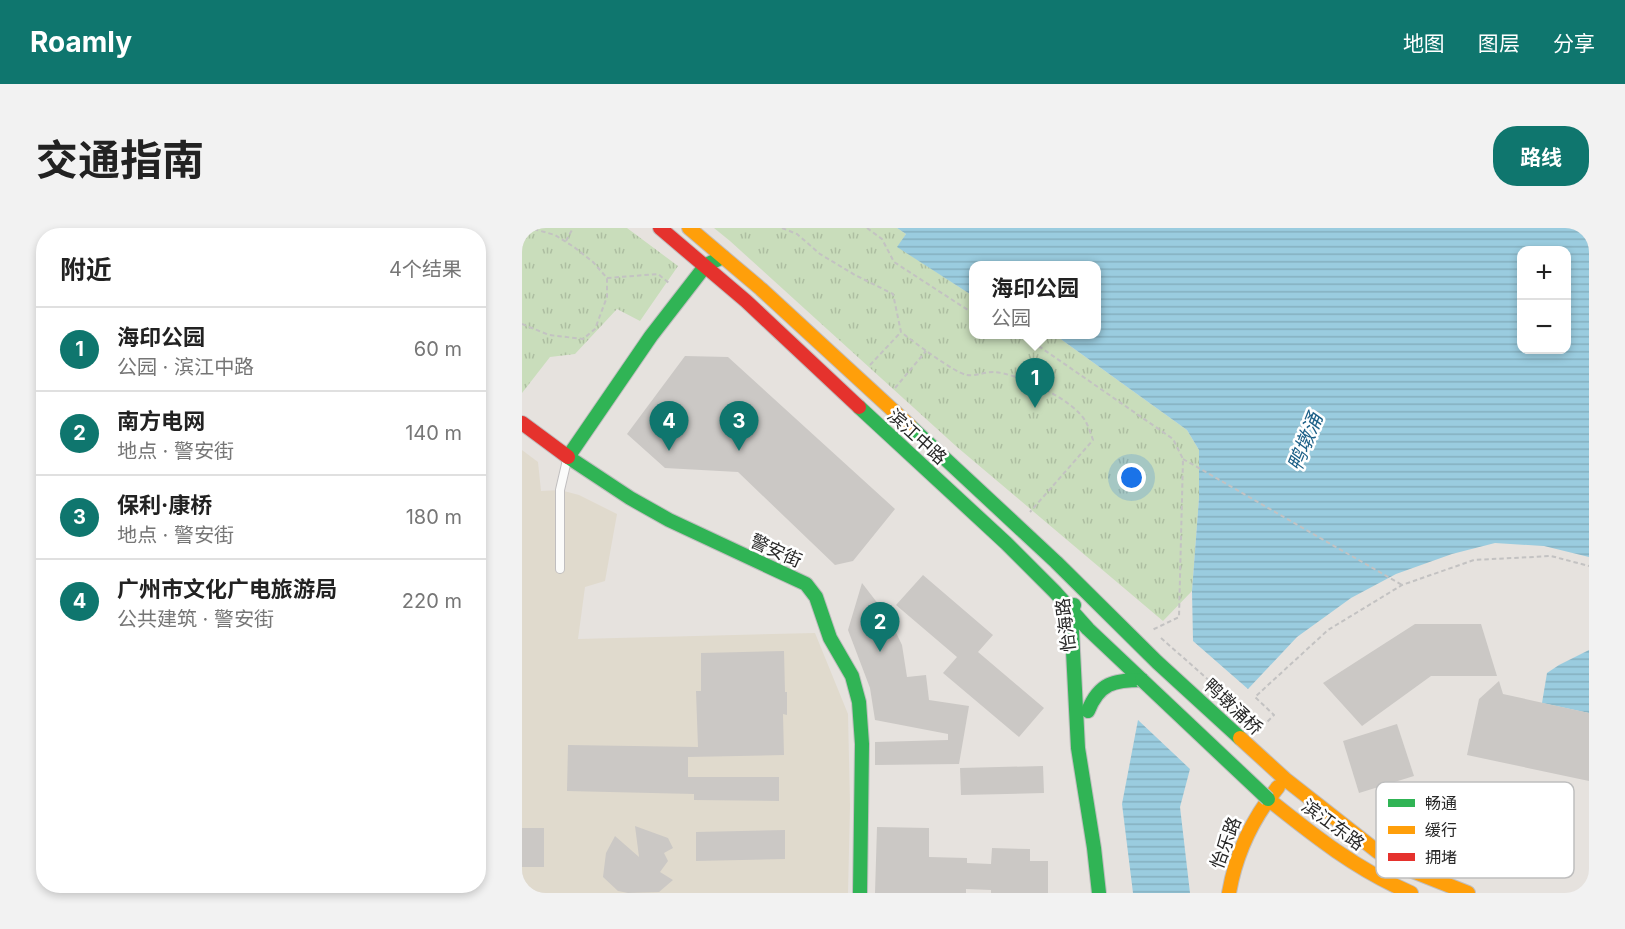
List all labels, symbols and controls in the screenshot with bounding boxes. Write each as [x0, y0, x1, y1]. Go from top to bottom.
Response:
text: Roamly [30, 25, 132, 59]
text: 地图 [1403, 31, 1445, 56]
text: 图层 [1478, 31, 1520, 56]
text: 分享 [1553, 31, 1595, 56]
button: 路线 [1493, 126, 1589, 186]
text: 交通指南 [36, 134, 204, 185]
map controls [1517, 246, 1571, 354]
button: + [1517, 246, 1571, 300]
text: 附近 [60, 254, 112, 285]
text: 4个结果 [389, 257, 462, 281]
popup [969, 261, 1101, 339]
text: 海印公园 [991, 275, 1079, 301]
button: − [1517, 300, 1571, 354]
text: 公园 [991, 306, 1031, 330]
text: 海印公园 [117, 324, 205, 350]
text: 1 [75, 337, 84, 361]
text: 60 m [414, 337, 462, 361]
text: 公园 · 滨江中路 [117, 355, 254, 379]
pin: 1 [1016, 358, 1054, 408]
pin: 4 [650, 402, 688, 451]
pin: 3 [720, 402, 758, 451]
street label: 滨江中路 [884, 405, 951, 469]
text: 南方电网 [117, 408, 205, 434]
water label: 鸭墩涌 [1283, 408, 1328, 474]
text: 2 [73, 421, 86, 445]
text: 140 m [405, 421, 462, 445]
text: 地点 · 警安街 [117, 439, 234, 463]
your location [1117, 463, 1146, 492]
text: 保利·康桥 [117, 492, 212, 518]
text: 3 [73, 505, 86, 529]
text: 180 m [406, 505, 462, 529]
text: 地点 · 警安街 [117, 523, 234, 547]
street label: 警安街 [747, 530, 805, 571]
text: 广州市文化广电旅游局 [117, 576, 337, 602]
text: 4 [73, 589, 86, 613]
text: 220 m [402, 589, 462, 613]
street label: 怡海路 [1052, 597, 1079, 653]
pin: 2 [860, 602, 900, 652]
text: 公共建筑 · 警安街 [117, 607, 274, 631]
street label: 鸭墩涌桥 [1200, 674, 1267, 739]
legend [1376, 782, 1574, 878]
text: 畅通 [1425, 793, 1457, 813]
street label: 滨江东路 [1298, 795, 1369, 854]
street label: 怡乐路 [1206, 814, 1245, 872]
text: 缓行 [1425, 820, 1457, 840]
text: 拥堵 [1425, 847, 1457, 867]

